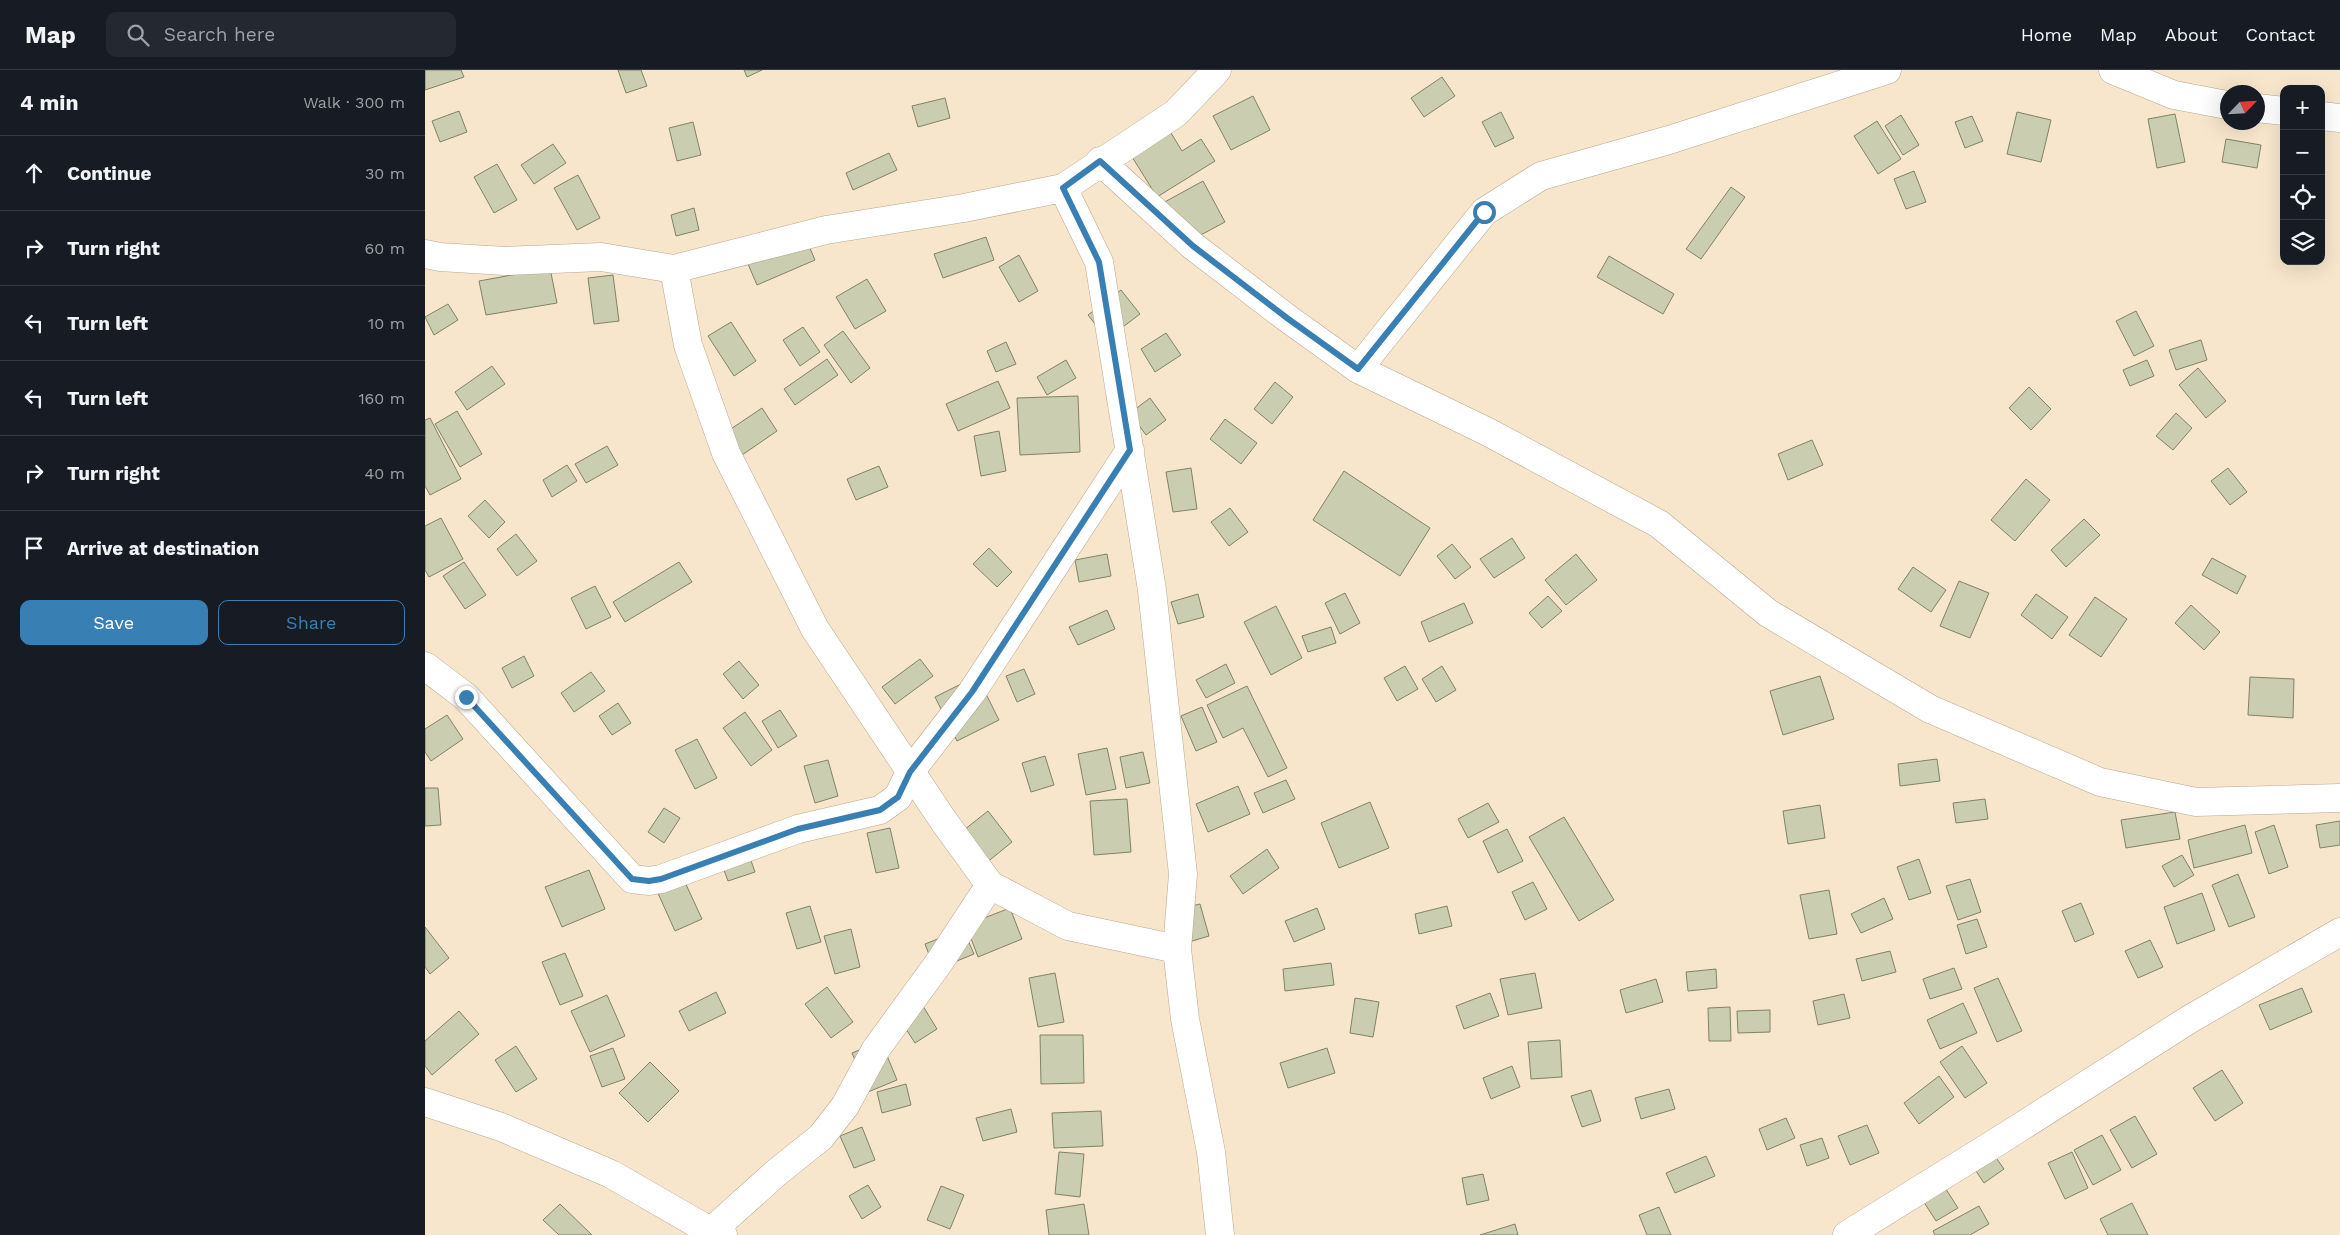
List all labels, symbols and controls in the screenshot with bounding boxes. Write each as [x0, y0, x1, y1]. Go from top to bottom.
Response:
search box [106, 12, 456, 57]
text: Map [25, 21, 76, 49]
icon: search [124, 21, 152, 49]
text: Search here [164, 23, 275, 46]
text: Home [2021, 24, 2072, 45]
text: Map [2100, 24, 2137, 45]
text: About [2165, 24, 2217, 45]
text: Contact [2245, 24, 2315, 45]
north arrow [2220, 85, 2265, 130]
map controls [2280, 85, 2325, 265]
button: + [2280, 85, 2325, 130]
text: 4 min [20, 90, 78, 115]
text: Walk · 300 m [303, 93, 405, 112]
button: − [2280, 130, 2325, 175]
icon: ahead [20, 159, 48, 187]
text: Continue [67, 162, 151, 185]
text: 30 m [365, 164, 405, 183]
button: locate [2280, 175, 2325, 220]
route start [1473, 201, 1496, 224]
button: layers [2280, 220, 2325, 265]
icon: right [20, 234, 48, 262]
text: Turn right [67, 237, 160, 260]
text: 60 m [365, 239, 405, 258]
icon: left [20, 309, 48, 337]
text: Turn left [67, 312, 148, 335]
text: 10 m [368, 314, 405, 333]
icon: left [20, 384, 48, 412]
text: Turn left [67, 387, 148, 410]
text: 160 m [358, 389, 405, 408]
icon: right [20, 459, 48, 487]
text: Turn right [67, 462, 160, 485]
text: 40 m [365, 464, 405, 483]
icon: arrive [20, 534, 48, 562]
text: Arrive at destination [67, 537, 259, 560]
button: Save [20, 600, 208, 645]
button: Share [218, 600, 405, 645]
route end [455, 686, 478, 709]

